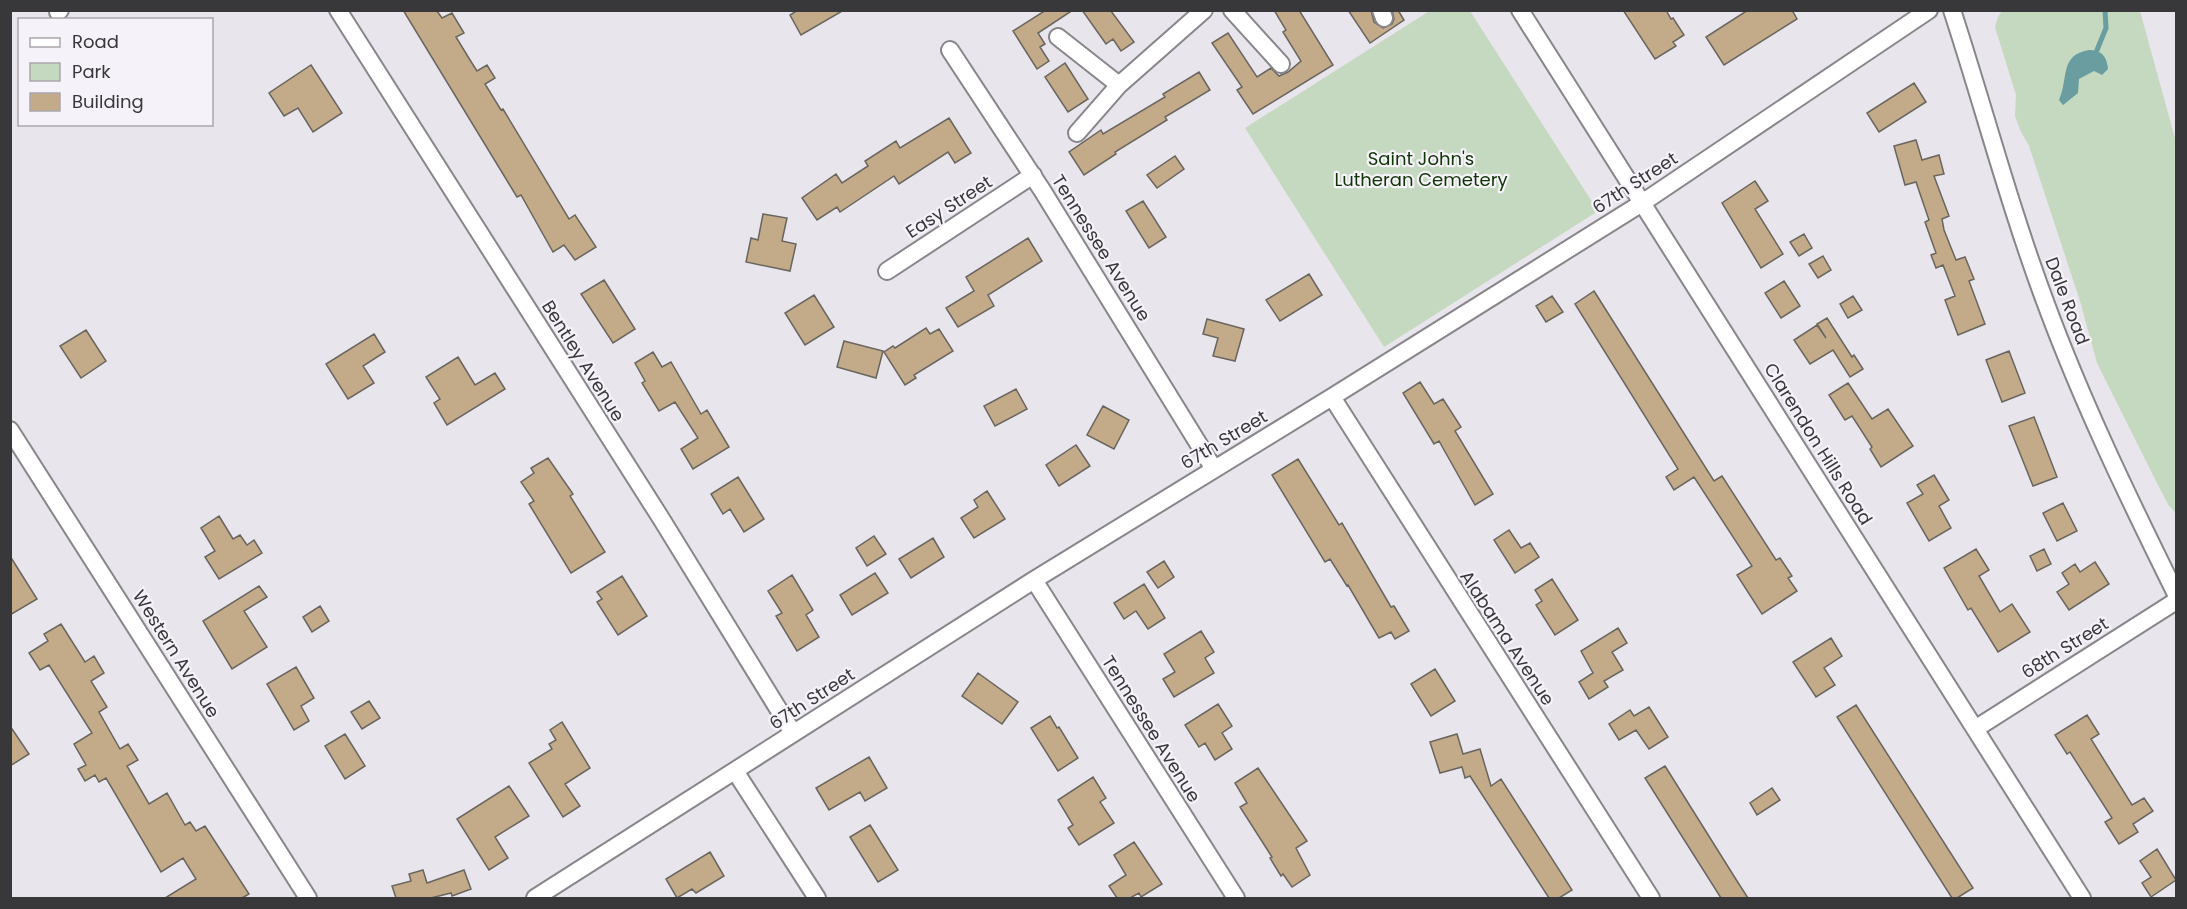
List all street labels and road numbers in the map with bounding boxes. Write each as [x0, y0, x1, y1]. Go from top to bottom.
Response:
street label: 67th Street [1587, 146, 1682, 219]
street label: Easy Street [901, 169, 997, 244]
street label: Tennessee Avenue [1046, 170, 1157, 326]
street label: Dale Road [2039, 253, 2096, 348]
street label: Bentley Avenue [536, 295, 631, 426]
street label: Clarendon Hills Road [1758, 358, 1878, 530]
street label: 67th Street [1176, 404, 1272, 475]
street label: Alabama Avenue [1454, 565, 1560, 710]
street label: Western Avenue [127, 585, 226, 722]
street label: 68th Street [2016, 611, 2113, 684]
street label: Tennessee Avenue [1096, 651, 1207, 807]
street label: 67th Street [764, 662, 859, 735]

